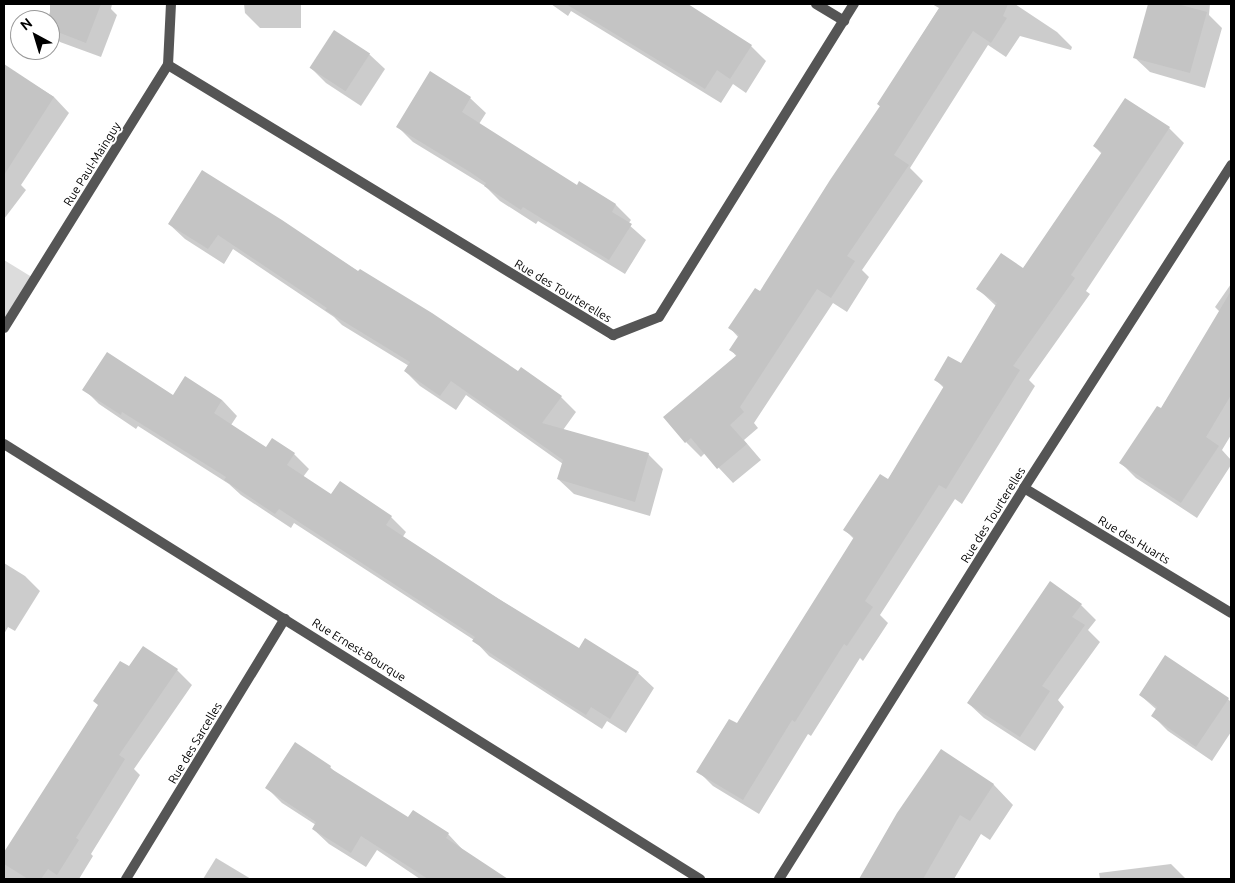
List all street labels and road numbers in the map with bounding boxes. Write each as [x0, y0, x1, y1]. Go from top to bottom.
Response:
street label: Rue Paul-Mainguy [60, 119, 124, 209]
street label: Rue des Tourterelles [512, 256, 614, 326]
street label: Rue des Tourterelles [958, 464, 1028, 566]
street label: Rue des Huarts [1096, 513, 1172, 567]
street label: Rue Ernest-Bourque [309, 615, 409, 685]
street label: Rue des Sarcelles [165, 700, 225, 786]

